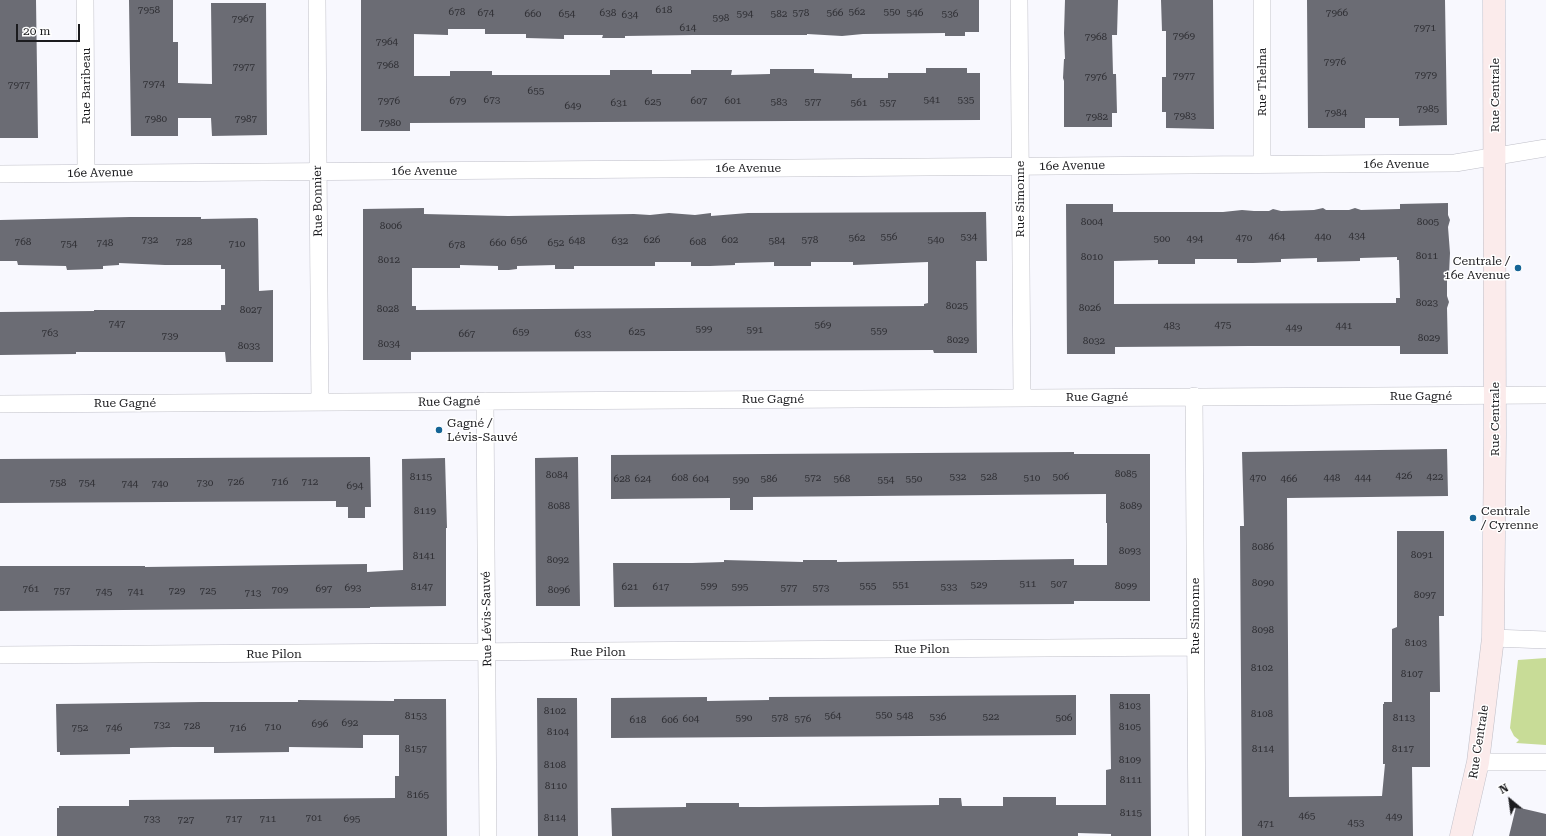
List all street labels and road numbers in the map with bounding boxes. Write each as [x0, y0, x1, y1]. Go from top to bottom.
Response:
street label: Rue Baribeau [79, 48, 93, 124]
street label: Rue Thelma [1255, 48, 1269, 116]
street label: Rue Centrale [1488, 58, 1502, 132]
street label: 16e Avenue [1363, 157, 1429, 171]
street label: 16e Avenue [1039, 158, 1105, 174]
street label: 16e Avenue [715, 161, 781, 175]
street label: Rue Simonne [1013, 161, 1027, 237]
street label: 16e Avenue [391, 164, 457, 178]
street label: 16e Avenue [67, 165, 133, 181]
street label: Rue Bonnier [310, 165, 326, 237]
street label: Rue Centrale [1488, 382, 1502, 456]
street label: Rue Gagné [1390, 389, 1452, 403]
street label: Rue Gagné [1066, 390, 1128, 404]
street label: Rue Gagné [742, 392, 804, 406]
street label: Rue Gagné [418, 394, 480, 410]
street label: Rue Gagné [94, 396, 156, 410]
street label: Rue Lévis-Sauvé [479, 571, 495, 667]
street label: Rue Simonne [1188, 578, 1202, 654]
street label: Rue Pilon [894, 642, 950, 656]
street label: Rue Pilon [570, 645, 626, 659]
street label: Rue Pilon [246, 647, 302, 661]
street label: Rue Centrale [1466, 704, 1492, 780]

